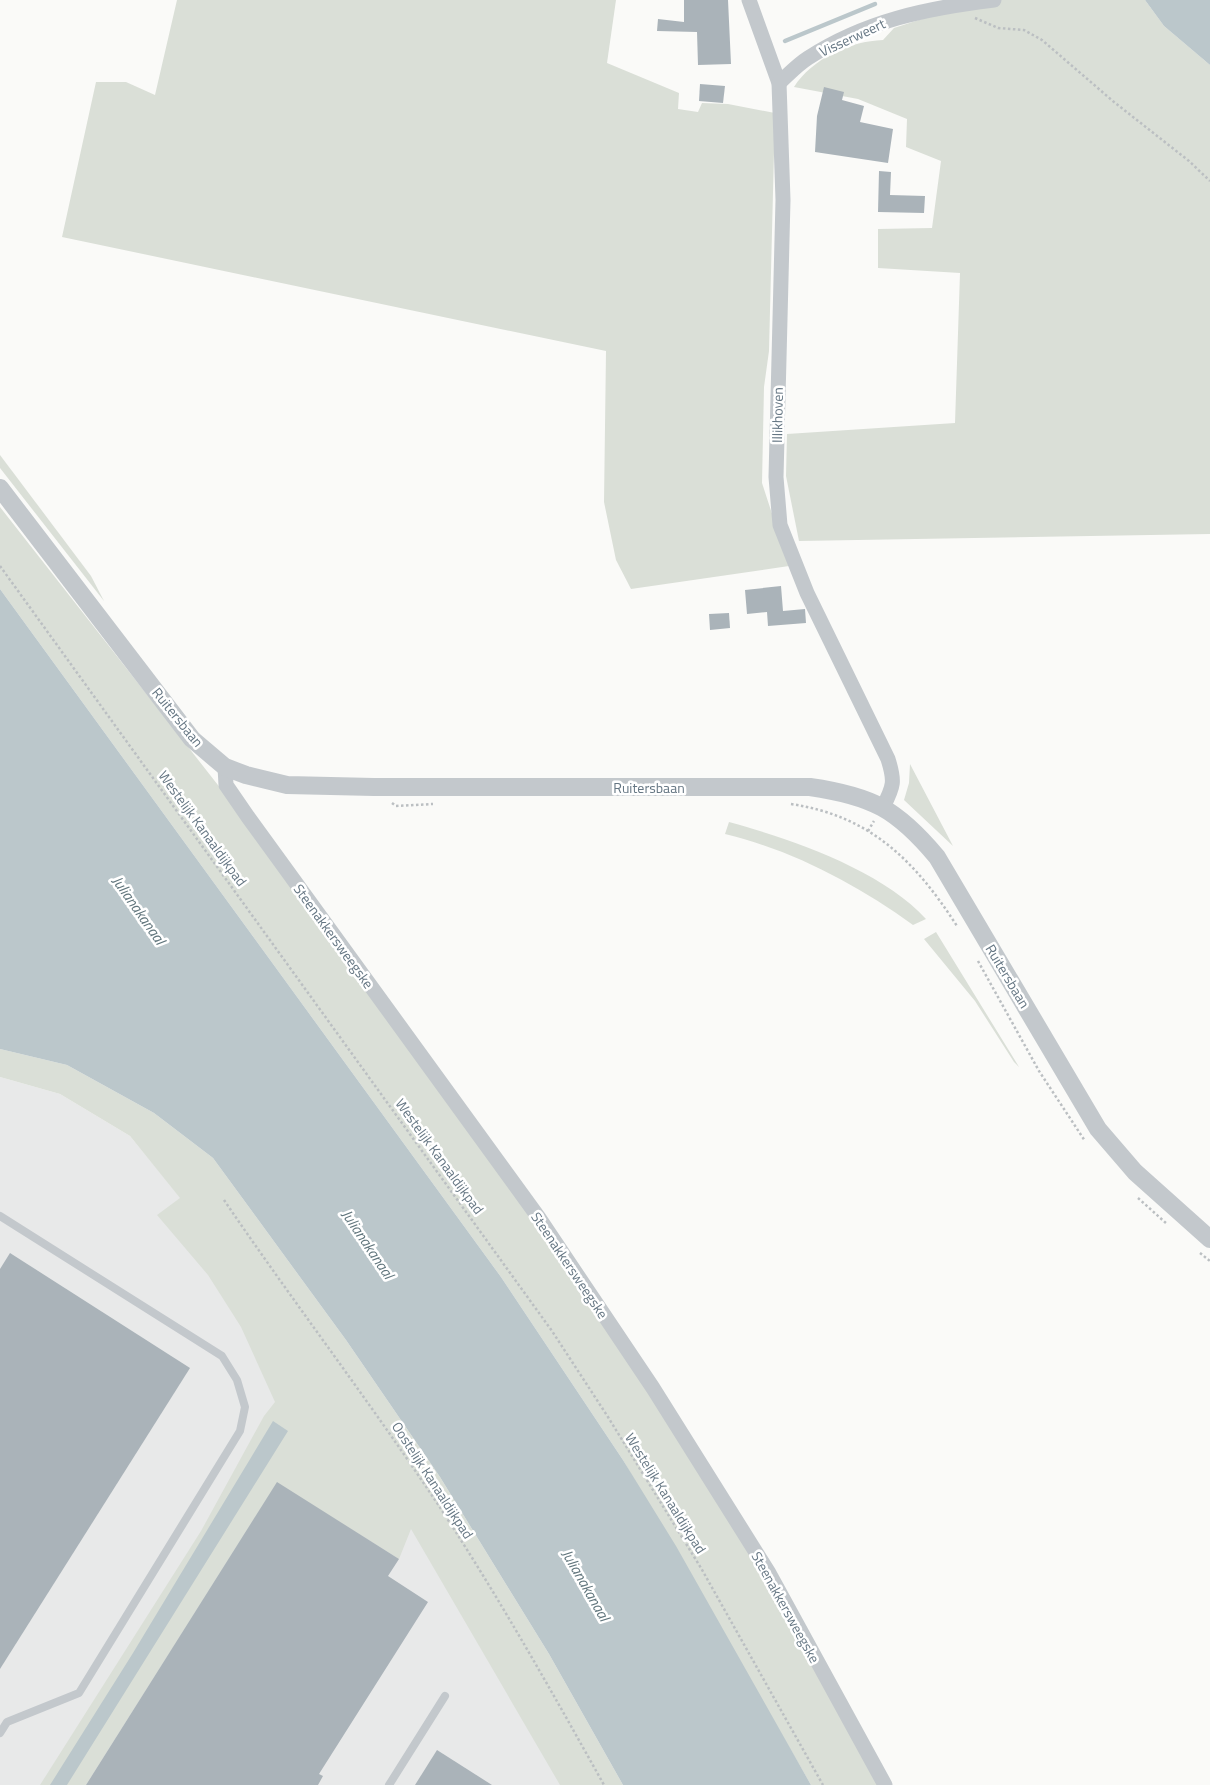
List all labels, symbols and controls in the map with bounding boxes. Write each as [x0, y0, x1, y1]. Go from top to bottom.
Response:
street label: Visserweert [816, 13, 889, 61]
street label: Illikhoven [766, 387, 788, 443]
street label: Ruitersbaan [147, 683, 209, 751]
street label: Westelijk Kanaaldijkpad [154, 766, 252, 890]
street label: Ruitersbaan [613, 777, 685, 798]
water label: Julianakanaal [107, 871, 172, 951]
street label: Steenakkersweegske [289, 879, 379, 993]
street label: Ruitersbaan [981, 940, 1035, 1012]
street label: Westelijk Kanaaldijkpad [391, 1094, 489, 1218]
water label: Julianakanaal [336, 1204, 401, 1285]
street label: Steenakkersweegske [526, 1207, 614, 1323]
street label: Oostelijk Kanaaldijkpad [387, 1417, 479, 1543]
street label: Westelijk Kanaaldijkpad [620, 1429, 712, 1557]
water label: Julianakanaal [556, 1545, 617, 1627]
street label: Steenakkersweegske [747, 1547, 825, 1667]

